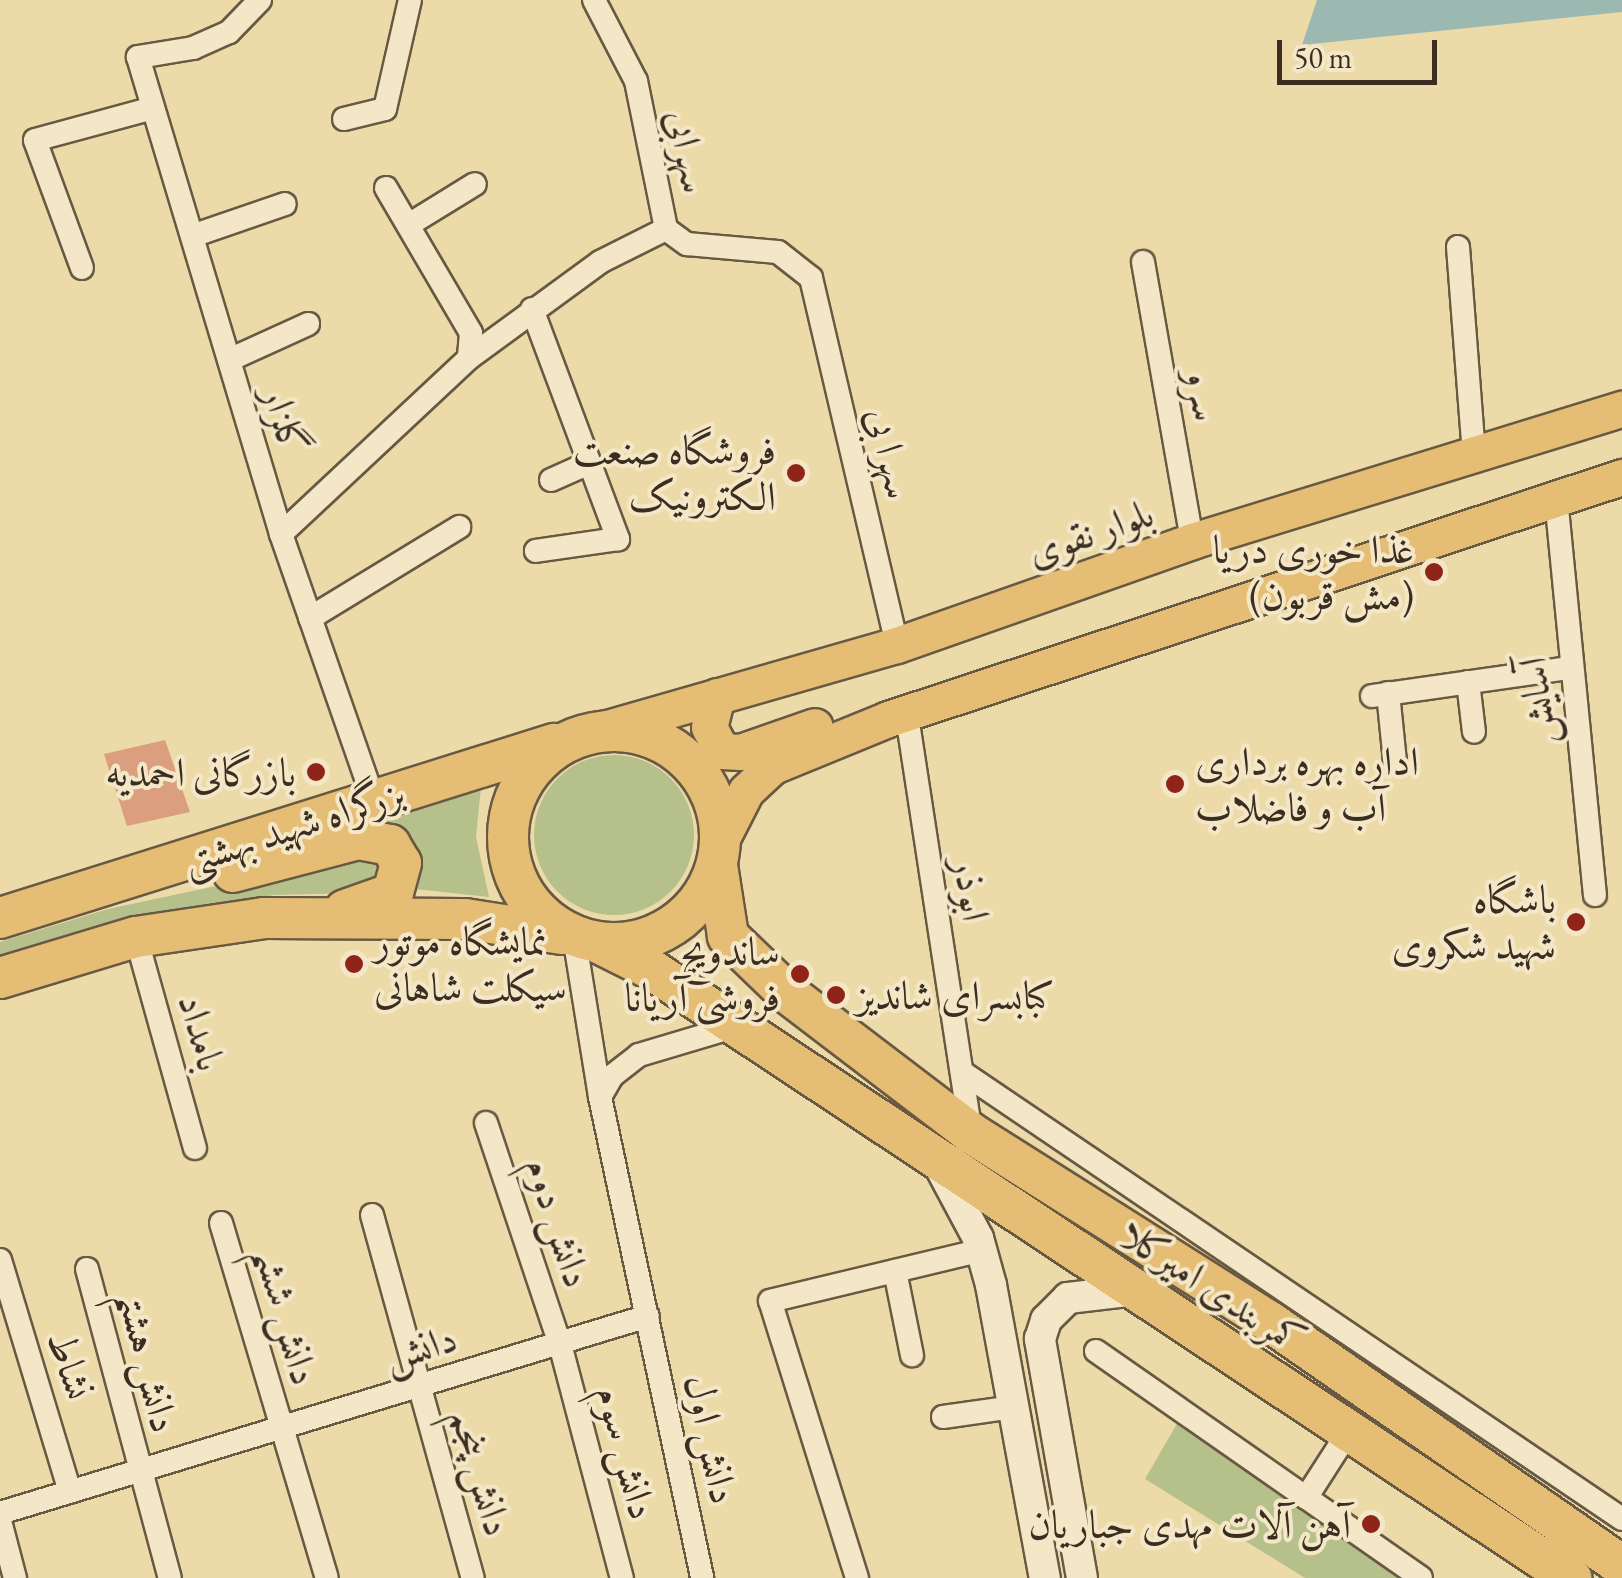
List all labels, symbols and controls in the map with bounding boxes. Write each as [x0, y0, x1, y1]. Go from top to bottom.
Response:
scale bar [1282, 20, 1442, 82]
text: 50 m [1294, 38, 1352, 77]
street label: سهرابی [657, 105, 721, 197]
street label: سرو [1176, 365, 1232, 425]
street label: گلزار [253, 380, 319, 460]
street label: سهرا بی [857, 403, 925, 503]
place label: فروشگاه صنعت الکترونیک [573, 426, 776, 520]
marker: فروشگاه صنعت الکترونیک [785, 462, 807, 484]
street label: بلوار نقوی [1021, 488, 1159, 576]
place label: غذا خوری دریا (مش قربون) [1213, 525, 1414, 619]
marker: غذا خوری دریا (مش قربون) [1423, 561, 1445, 583]
street label: آسایش [1508, 655, 1564, 747]
place label: اداره بهره برداری آب و فاضلاب [1195, 737, 1419, 831]
place label: بازرگانی احمدیه [105, 748, 296, 796]
marker: بازرگانی احمدیه [305, 761, 327, 783]
street label: بزرگراه شهید بهشتی [176, 768, 410, 884]
marker: اداره بهره برداری آب و فاضلاب [1164, 773, 1186, 795]
street label: ابوذر [943, 854, 1001, 924]
place label: باشگاه شهید شکروی [1392, 875, 1556, 969]
marker: باشگاه شهید شکروی [1565, 911, 1587, 933]
place label: نمایشگاه موتور سیکلت شاهانی [374, 917, 567, 1011]
place label: ساندویچ فروشی آریانا [624, 927, 780, 1021]
marker: نمایشگاه موتور سیکلت شاهانی [343, 953, 365, 975]
marker: ساندویچ فروشی آریانا [789, 963, 811, 985]
place label: کبابسرای شاندیز [856, 971, 1055, 1019]
marker: کبابسرای شاندیز [825, 984, 847, 1006]
street label: بامداد [168, 988, 236, 1076]
street label: دانش دوم [515, 1151, 603, 1293]
street label: کمربندی امیرکلا [1111, 1209, 1315, 1365]
street label: دانش ششم [244, 1240, 330, 1390]
street label: دانش هشتم [108, 1285, 190, 1437]
street label: دانش [378, 1313, 462, 1381]
street label: نشاط [38, 1325, 104, 1405]
street label: دانش اول [675, 1370, 749, 1508]
street label: دانش سوم [586, 1380, 668, 1524]
street label: دانش پنجم [441, 1403, 523, 1541]
place label: آهن آلات مهدی جباریان [1028, 1500, 1351, 1548]
marker: آهن آلات مهدی جباریان [1360, 1513, 1382, 1535]

